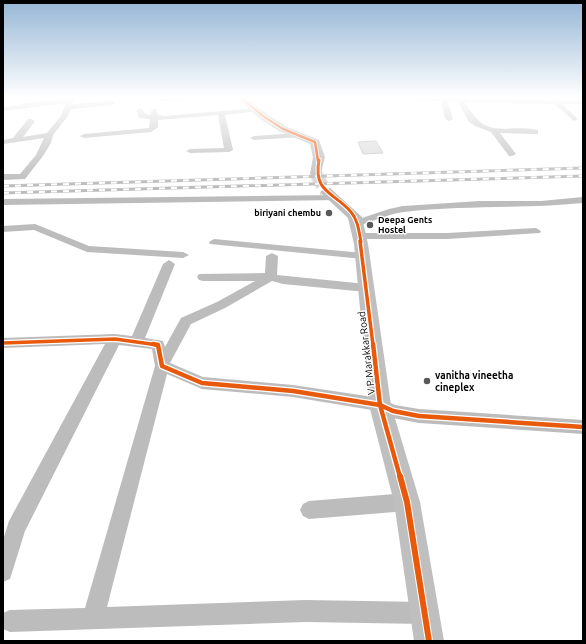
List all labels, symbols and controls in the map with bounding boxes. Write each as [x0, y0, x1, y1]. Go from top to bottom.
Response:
place label: biriyani chembu [254, 208, 321, 218]
marker: biriyani chembu [324, 208, 334, 218]
place label: Deepa Gents Hostel [378, 215, 432, 235]
marker: Deepa Gents Hostel [365, 220, 375, 230]
street label: V P Marakkar Road [356, 310, 377, 395]
place label: vanitha vineetha cineplex [435, 370, 513, 393]
marker: vanitha vineetha cineplex [422, 376, 432, 386]

